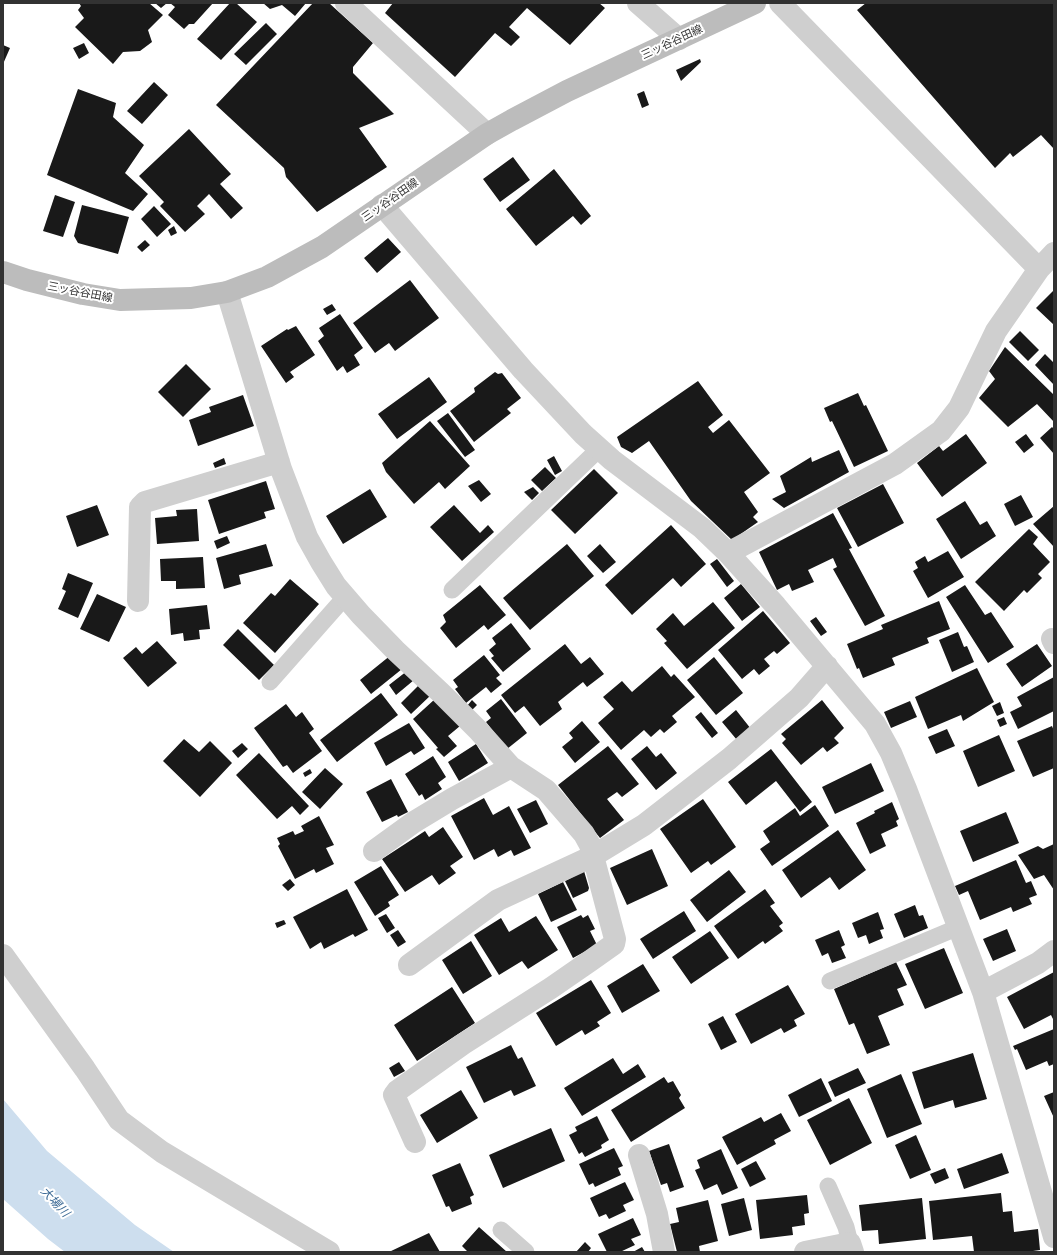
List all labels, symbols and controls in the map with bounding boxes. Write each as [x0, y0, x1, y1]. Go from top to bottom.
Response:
street label: 三ッ谷谷田線 [639, 22, 705, 62]
street label: 三ッ谷谷田線 [359, 176, 421, 224]
street label: 三ッ谷谷田線 [46, 279, 114, 305]
water label: 大場川 [37, 1184, 73, 1220]

